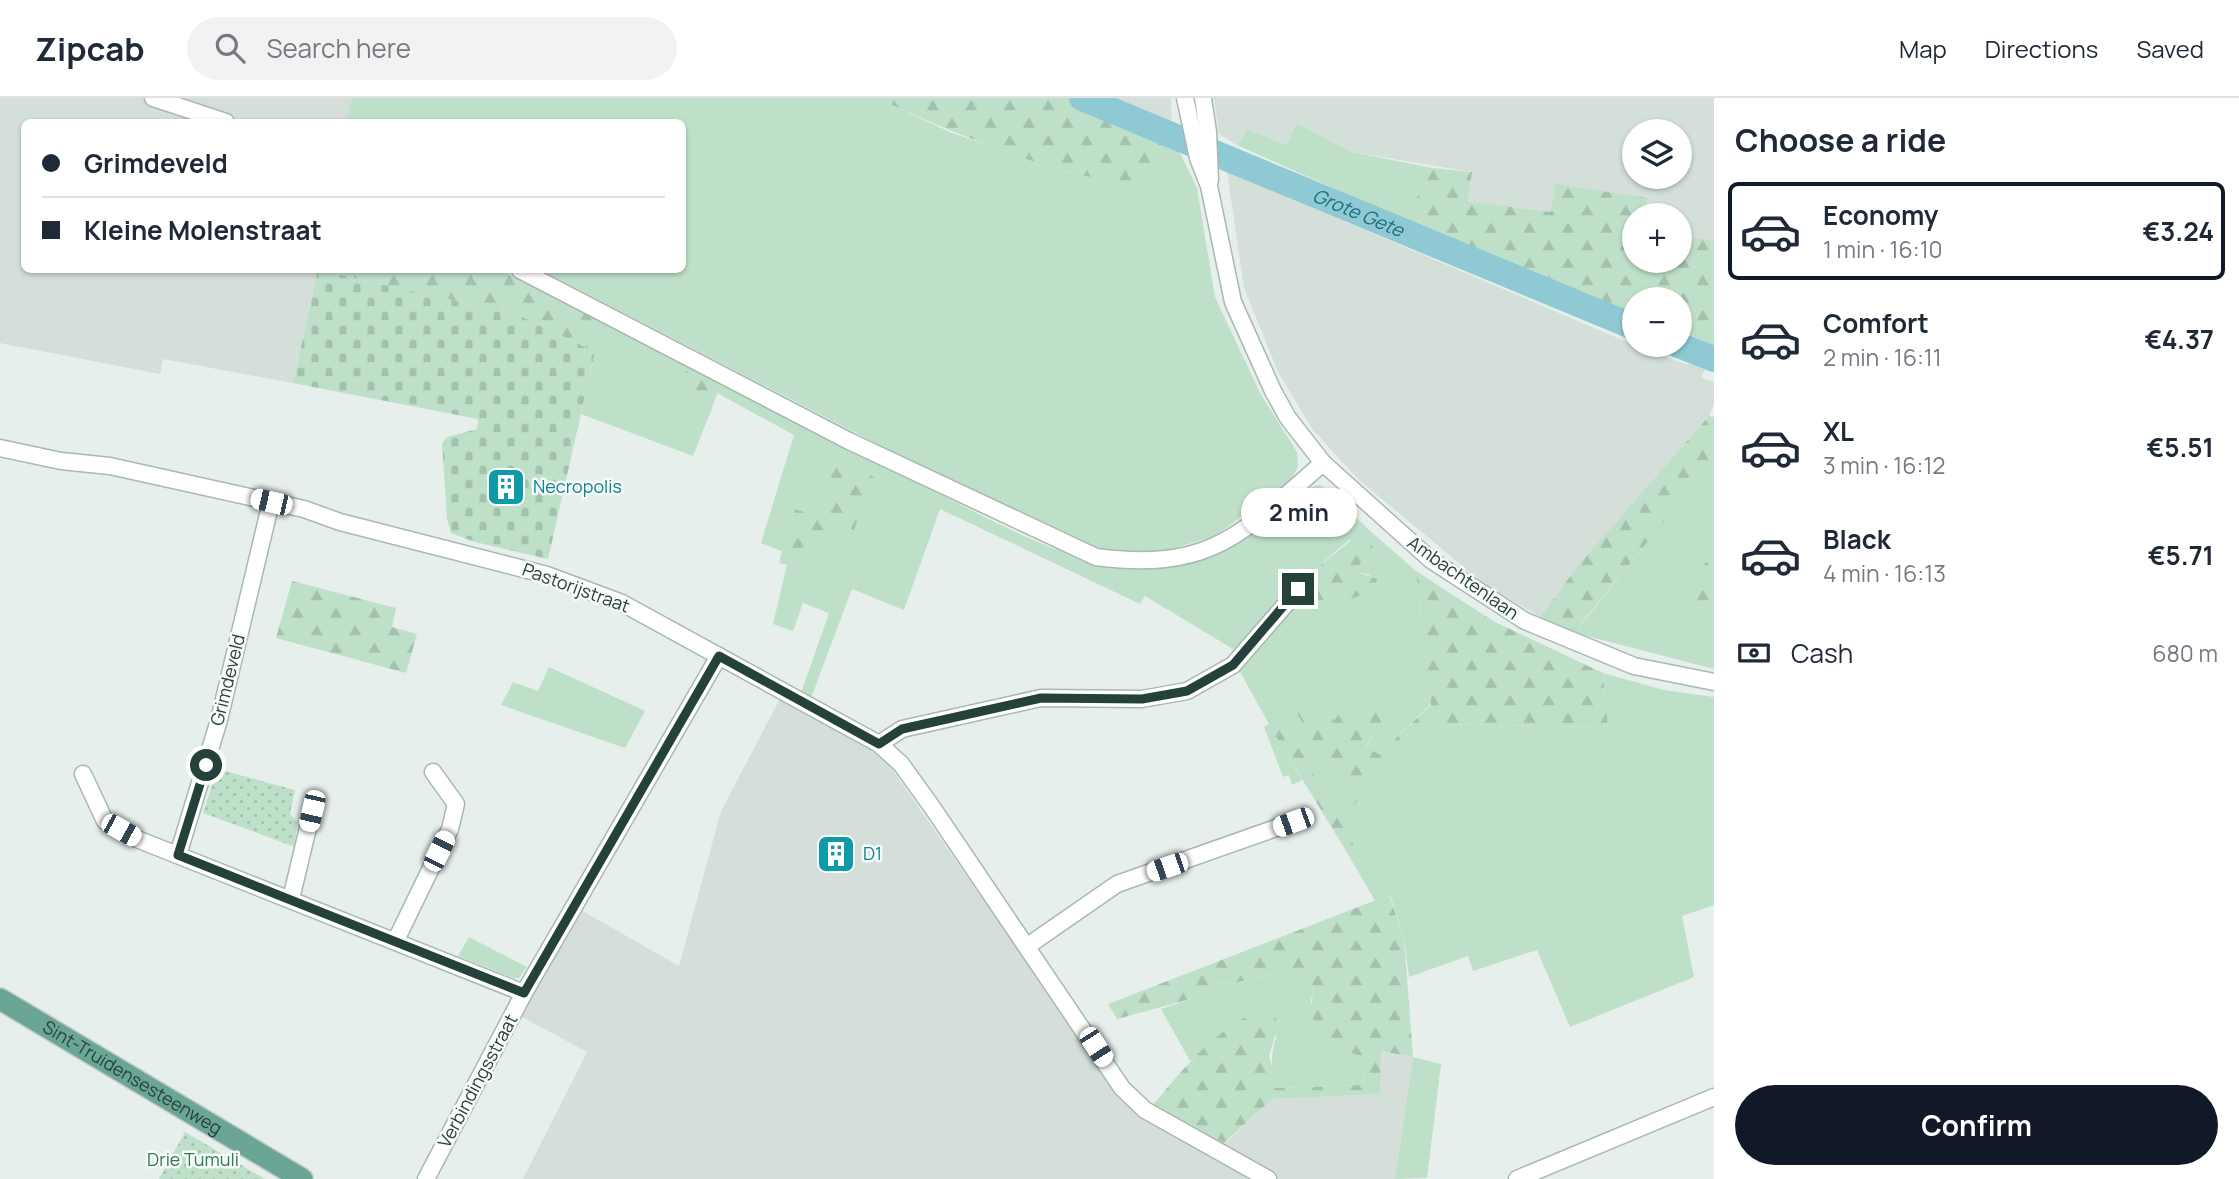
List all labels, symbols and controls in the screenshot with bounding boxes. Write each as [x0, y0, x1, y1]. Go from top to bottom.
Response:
search box [187, 17, 677, 80]
text: Zipcab [35, 26, 145, 71]
icon: search [211, 29, 249, 67]
text: Search here [267, 30, 411, 66]
text: Map [1899, 32, 1947, 65]
text: Directions [1985, 32, 2098, 65]
text: Saved [2136, 32, 2204, 65]
text: Choose a ride [1735, 118, 1946, 162]
map controls [1622, 119, 1692, 357]
button: layers [1622, 119, 1692, 189]
text: Grimdeveld [84, 145, 228, 181]
water label: Grote Gete [1309, 182, 1409, 244]
text: Economy [1823, 197, 1938, 233]
icon: car [1739, 200, 1802, 263]
button: + [1622, 203, 1692, 273]
text: Kleine Molenstraat [84, 212, 322, 248]
text: €3.24 [2142, 213, 2214, 249]
text: 1 min · 16:10 [1823, 233, 1943, 265]
button: − [1622, 287, 1692, 357]
text: Comfort [1823, 305, 1929, 341]
icon: car [1739, 308, 1802, 371]
text: €4.37 [2145, 321, 2214, 357]
text: 2 min · 16:11 [1823, 341, 1942, 373]
text: XL [1823, 413, 1854, 449]
icon: car [1739, 416, 1802, 479]
text: €5.51 [2147, 429, 2214, 465]
text: 3 min · 16:12 [1823, 449, 1945, 481]
building icon: Necropolis [485, 466, 527, 508]
place label: Necropolis [533, 474, 622, 498]
car [249, 487, 294, 517]
callout: 2 min [1240, 488, 1356, 536]
text: 2 min [1269, 496, 1329, 528]
text: Black [1823, 521, 1891, 557]
icon: car [1739, 524, 1802, 587]
street label: Ambachtenlaan [1403, 530, 1524, 624]
text: €5.71 [2148, 537, 2214, 573]
street label: Pastorijstraat [519, 557, 633, 618]
text: 4 min · 16:13 [1823, 557, 1946, 589]
route end [1282, 573, 1314, 605]
street label: Grimdeveld [204, 631, 250, 728]
icon: cash [1735, 634, 1773, 672]
text: Cash [1791, 635, 1853, 671]
text: 680 m [2152, 637, 2218, 669]
route start [190, 749, 222, 781]
car [298, 788, 327, 834]
car [1270, 805, 1317, 839]
car [98, 811, 145, 849]
car [421, 828, 458, 874]
building icon: D1 [815, 833, 857, 875]
place label: D1 [863, 841, 882, 865]
car [1144, 850, 1191, 884]
street label: Verbindingsstraat [432, 1010, 522, 1151]
street label: Sint-Truidensesteenweg [39, 1014, 227, 1140]
car [1076, 1024, 1117, 1070]
button: Confirm [1735, 1085, 2218, 1165]
park label: Drie Tumuli [147, 1147, 239, 1171]

